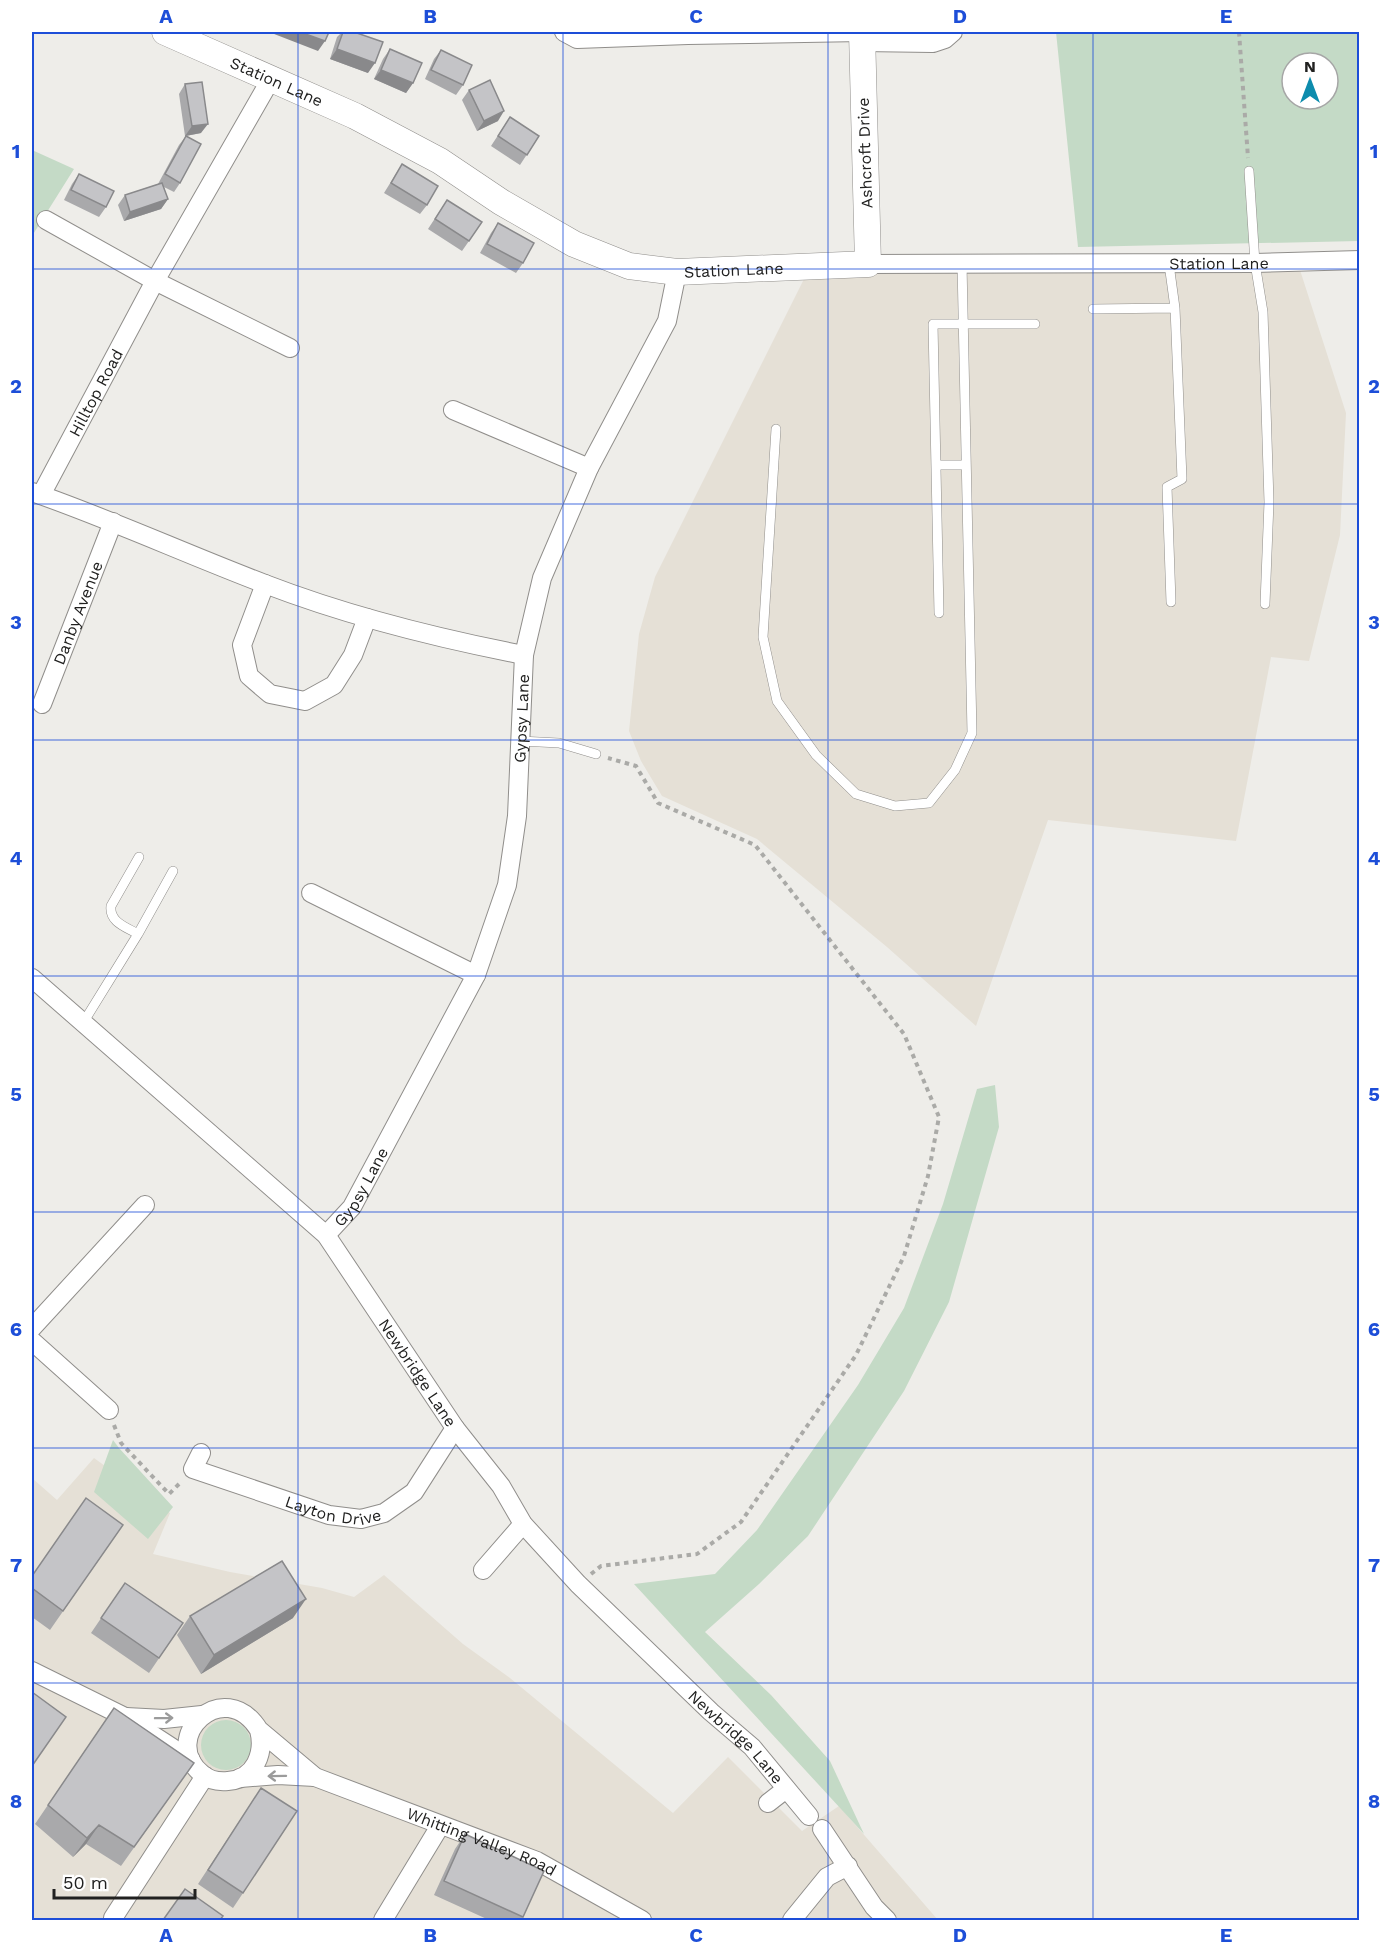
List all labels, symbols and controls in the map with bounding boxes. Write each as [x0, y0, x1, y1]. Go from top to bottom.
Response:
text: A [159, 4, 173, 28]
text: B [423, 4, 437, 28]
text: C [689, 4, 703, 28]
text: D [953, 4, 967, 28]
text: E [1220, 4, 1232, 28]
north arrow [1280, 51, 1340, 111]
street label: Station Lane [227, 53, 326, 110]
text: N [1304, 57, 1316, 76]
street label: Ashcroft Drive [854, 97, 876, 209]
text: 1 [12, 139, 20, 163]
text: 1 [1370, 139, 1378, 163]
street label: Station Lane [1169, 253, 1269, 273]
street label: Station Lane [684, 258, 784, 281]
street label: Hilltop Road [64, 346, 127, 440]
text: 2 [10, 374, 22, 398]
text: 2 [1368, 374, 1380, 398]
street label: Danby Avenue [49, 558, 106, 667]
text: 3 [10, 610, 22, 634]
text: 3 [1368, 610, 1380, 634]
street label: Gypsy Lane [510, 673, 533, 763]
text: 4 [10, 846, 23, 870]
text: 4 [1368, 846, 1381, 870]
text: 5 [10, 1082, 22, 1106]
text: 5 [1368, 1082, 1380, 1106]
street label: Gypsy Lane [330, 1144, 392, 1230]
street label: Newbridge Lane [375, 1315, 461, 1430]
text: 6 [10, 1317, 22, 1341]
text: 6 [1368, 1317, 1380, 1341]
street label: Layton Drive [283, 1491, 383, 1529]
text: 7 [10, 1553, 22, 1577]
text: 7 [1368, 1553, 1380, 1577]
street label: Newbridge Lane [685, 1686, 788, 1787]
one-way arrow [153, 1712, 173, 1724]
one-way arrow [268, 1770, 288, 1781]
text: 8 [10, 1789, 22, 1813]
text: 8 [1368, 1789, 1380, 1813]
street label: Whitting Valley Road [404, 1803, 560, 1880]
scale bar [54, 1862, 195, 1900]
text: 50 m [63, 1872, 108, 1893]
text: A [159, 1923, 173, 1947]
text: B [423, 1923, 437, 1947]
text: C [689, 1923, 703, 1947]
text: D [953, 1923, 967, 1947]
text: E [1220, 1923, 1232, 1947]

